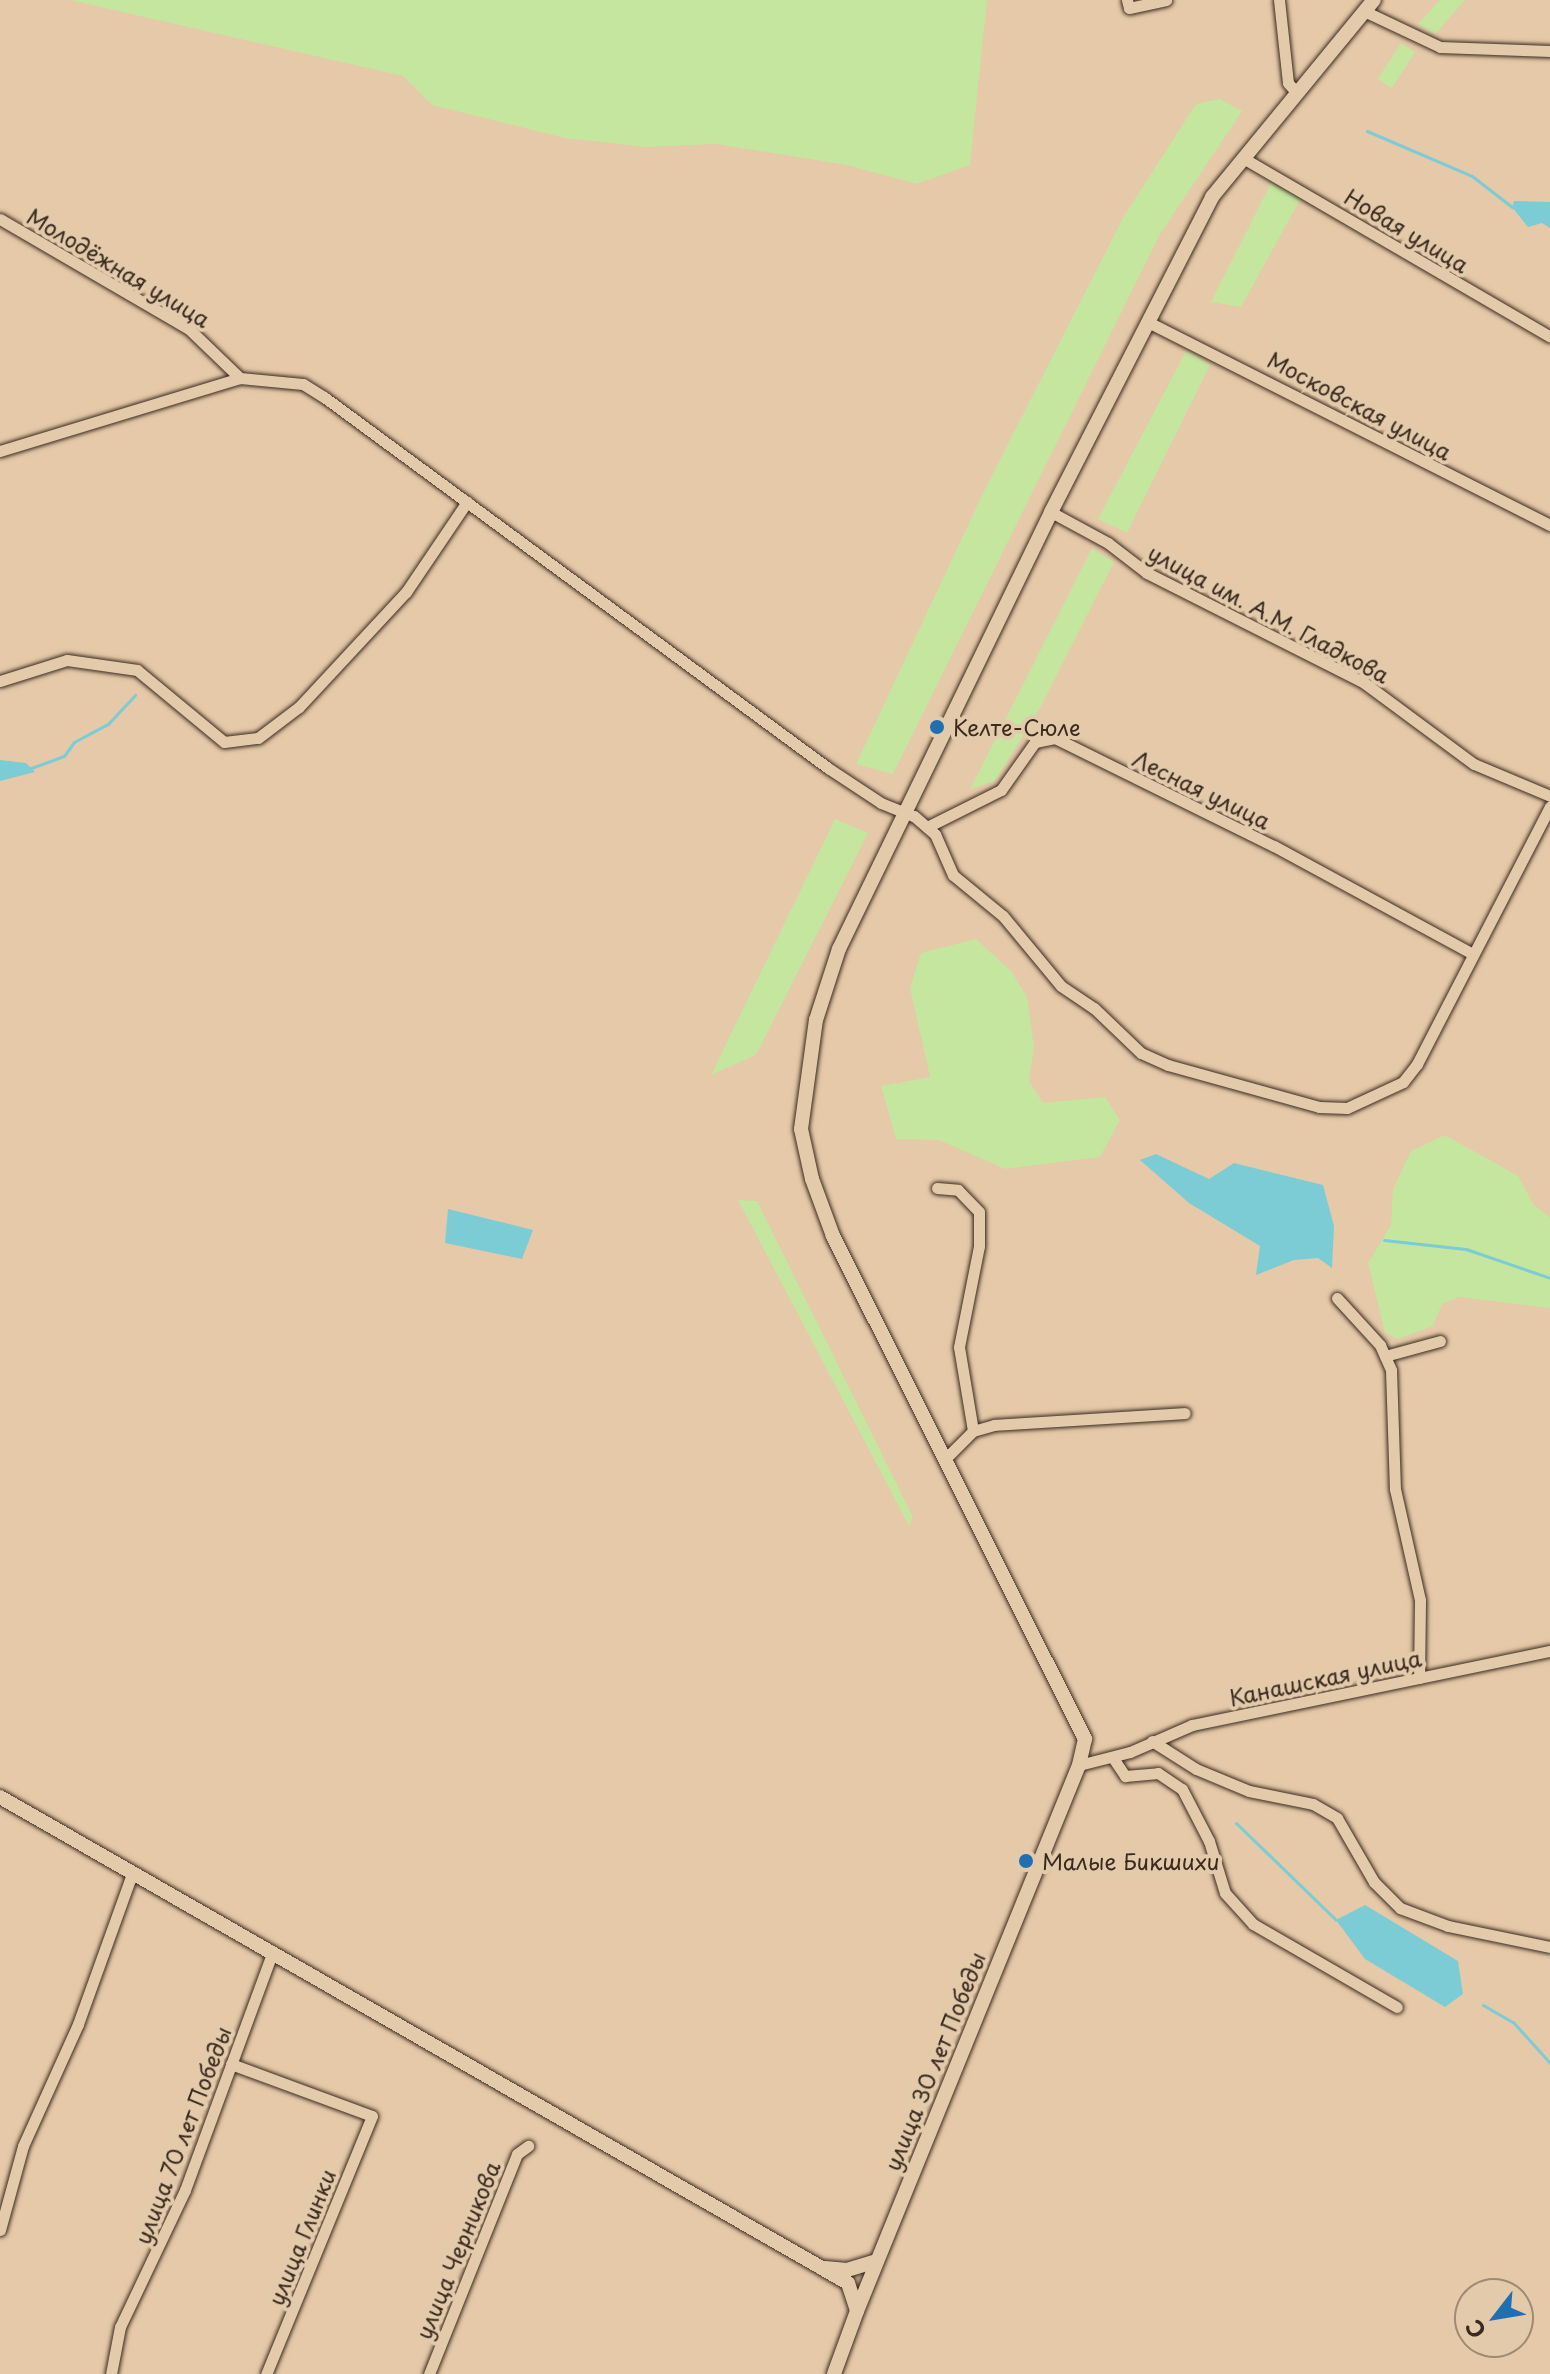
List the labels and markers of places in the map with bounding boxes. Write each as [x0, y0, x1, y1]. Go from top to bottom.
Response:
place label: Келте-Сюле [953, 714, 1081, 740]
marker: Келте-Сюле [928, 718, 946, 736]
place label: Малые Бикшихи [1042, 1848, 1220, 1874]
marker: Малые Бикшихи [1017, 1852, 1035, 1870]

